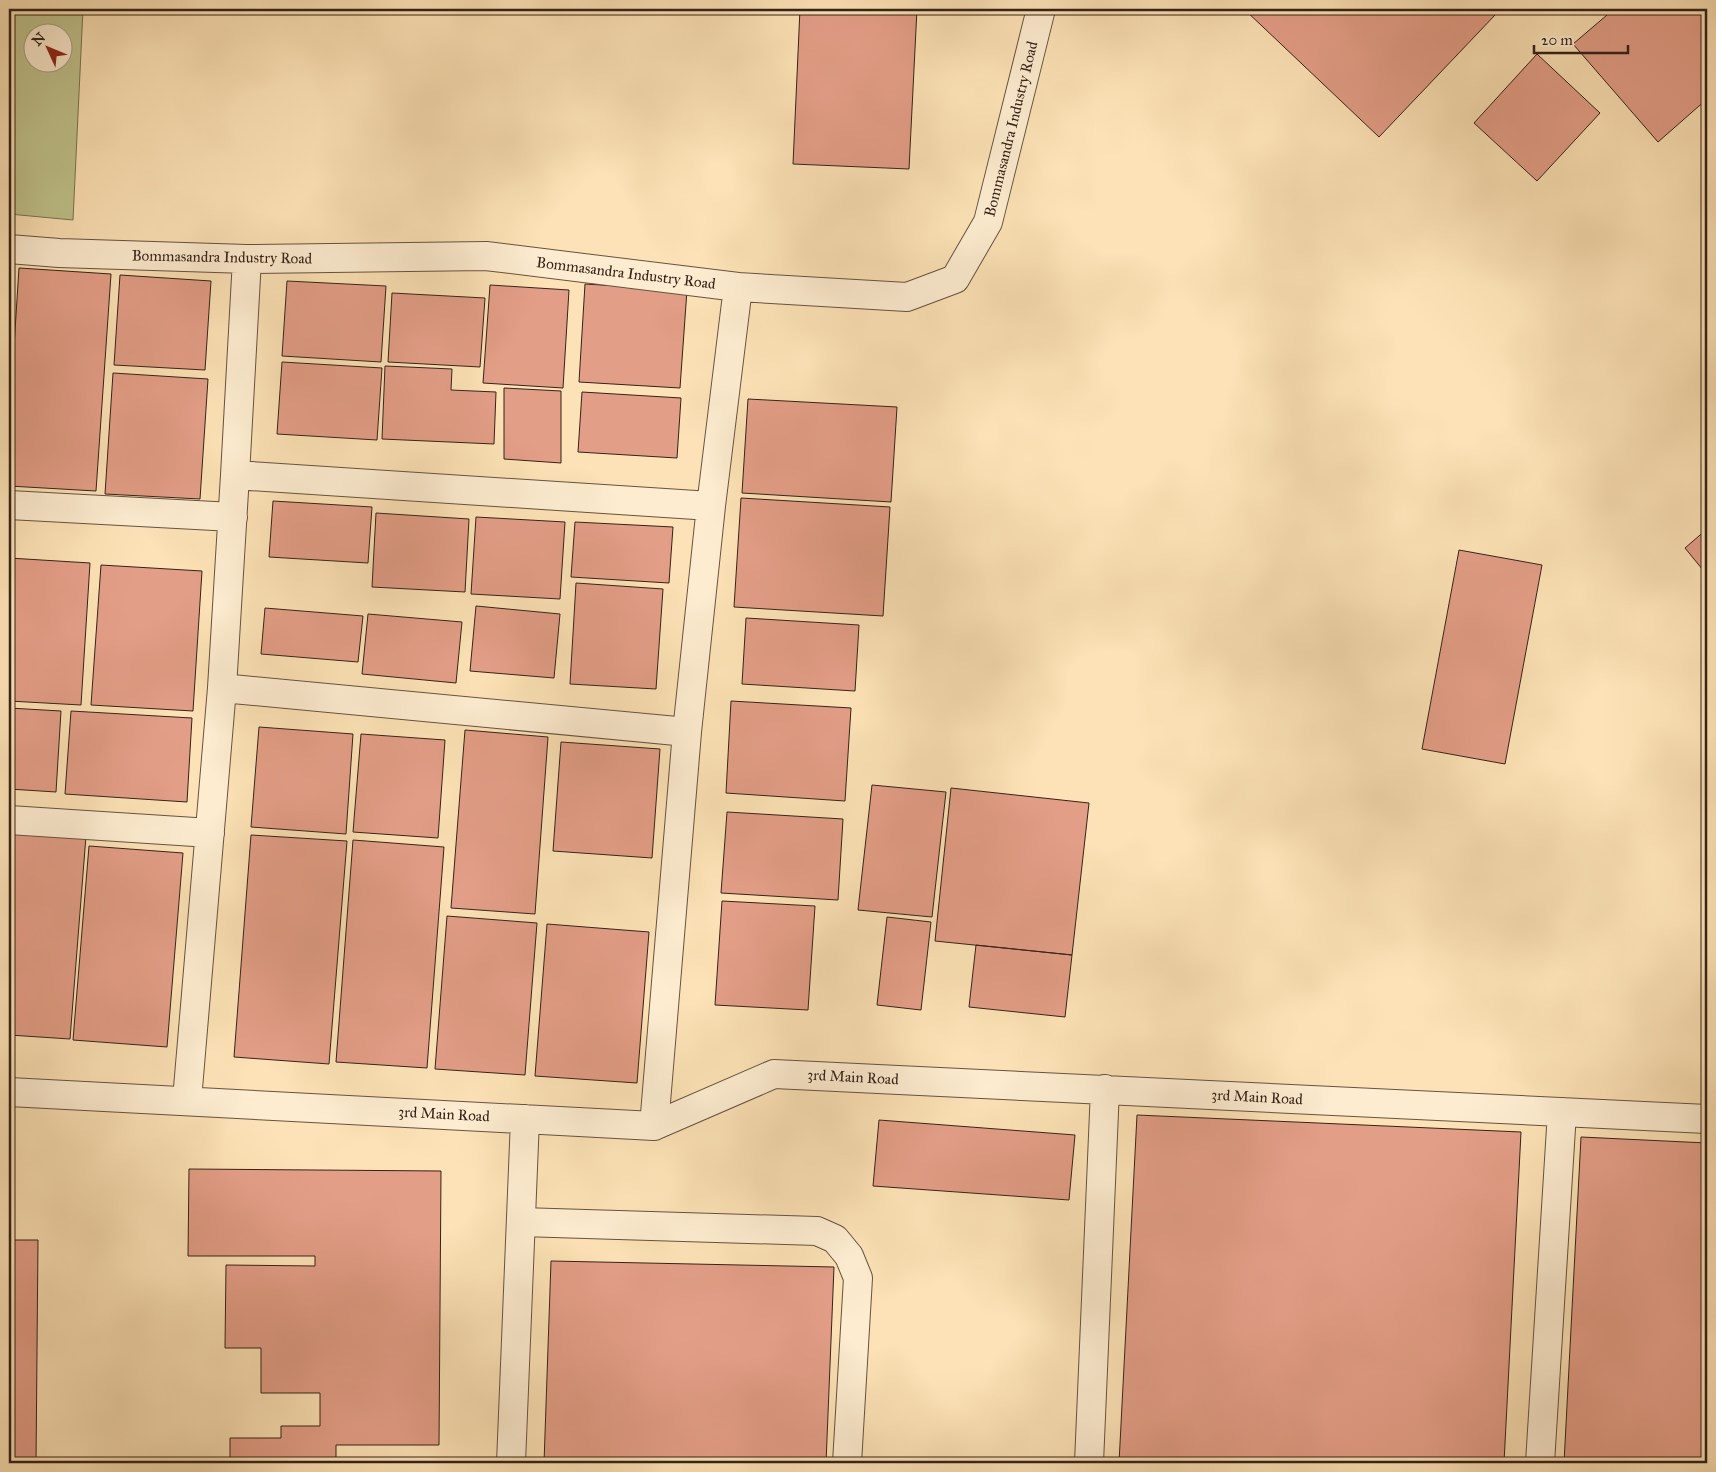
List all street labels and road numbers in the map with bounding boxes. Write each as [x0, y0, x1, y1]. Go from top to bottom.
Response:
street label: Bommasandra Industry Road [980, 39, 1042, 219]
street label: Bommasandra Industry Road [132, 246, 313, 268]
street label: Bommasandra Industry Road [535, 253, 717, 293]
street label: 3rd Main Road [807, 1066, 900, 1088]
street label: 3rd Main Road [1211, 1086, 1304, 1108]
street label: 3rd Main Road [398, 1103, 491, 1125]

